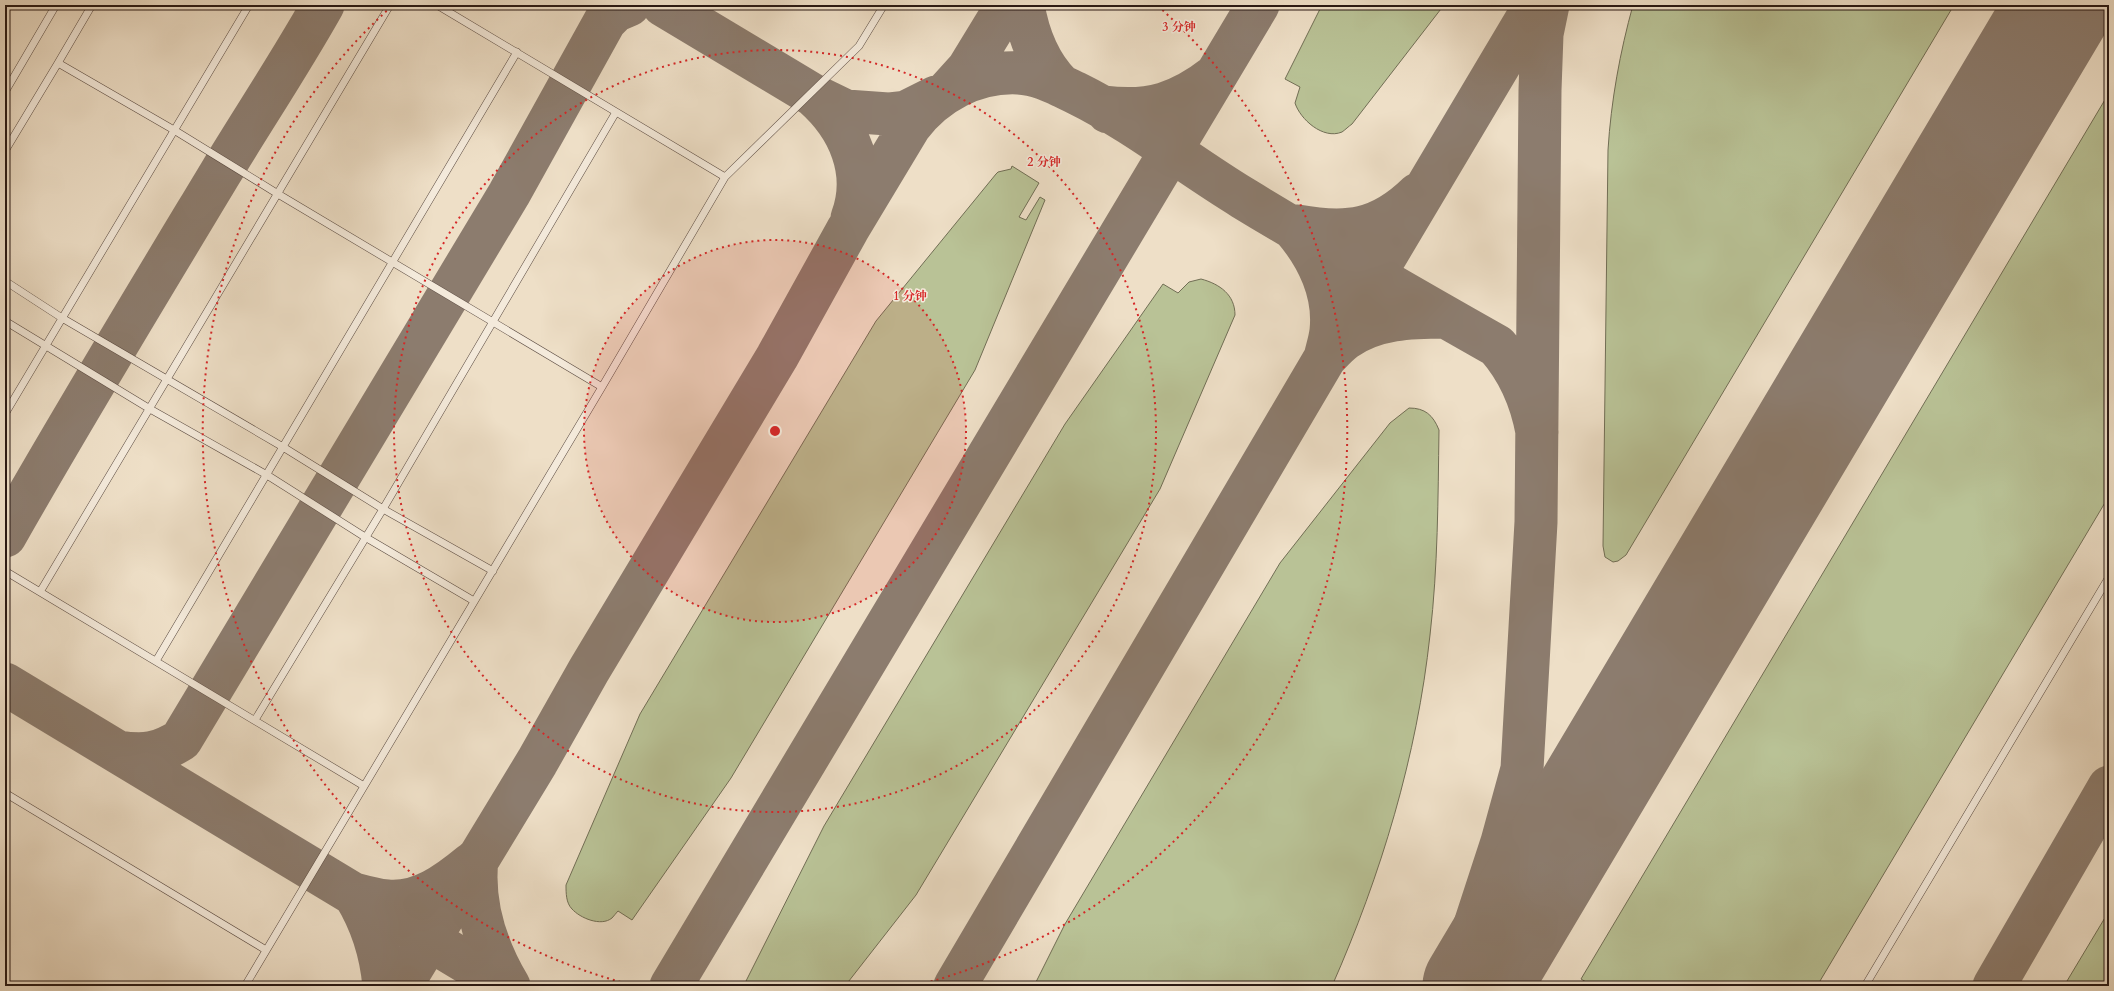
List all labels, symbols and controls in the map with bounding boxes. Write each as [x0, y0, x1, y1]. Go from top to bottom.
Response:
text: 3 分钟 [1162, 19, 1196, 35]
text: 2 分钟 [1027, 154, 1061, 170]
text: 1 分钟 [893, 288, 927, 304]
centre of rings [768, 424, 782, 438]

